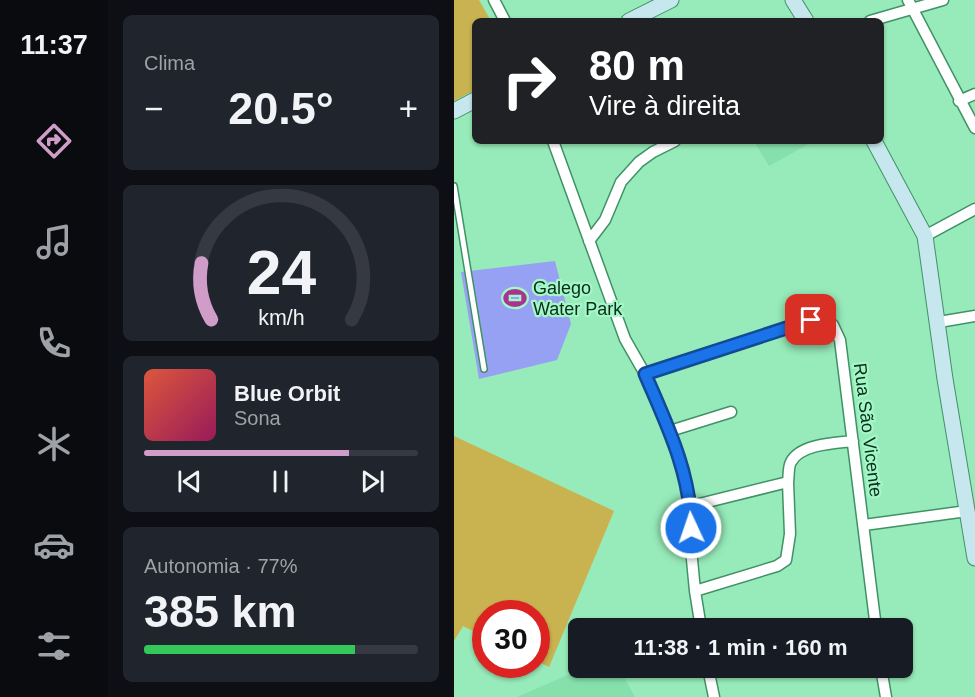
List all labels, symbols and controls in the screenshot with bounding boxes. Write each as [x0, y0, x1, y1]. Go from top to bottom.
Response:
text: 11:37 [20, 30, 88, 60]
icon: right [490, 42, 568, 120]
text: 80 m [589, 42, 685, 89]
text: Clima [144, 52, 195, 74]
text: 20.5° [228, 83, 334, 134]
text: − [144, 90, 163, 127]
text: + [399, 90, 418, 127]
text: Vire à direita [589, 91, 740, 121]
icon: directions [33, 120, 75, 162]
icon: music [33, 221, 75, 263]
text: 24 [246, 239, 316, 308]
place label: Galego Water Park [533, 278, 623, 319]
sports icon: Galego Water Park [502, 285, 528, 311]
pin [785, 294, 836, 345]
icon: arrive [794, 303, 827, 336]
text: km/h [258, 307, 304, 331]
icon: phone [33, 322, 75, 364]
street label: Rua São Vicente [850, 362, 886, 498]
text: Blue Orbit [234, 381, 340, 406]
text: Sona [234, 407, 281, 429]
icon: climate [33, 423, 75, 465]
icon: previous [173, 465, 206, 498]
icon: pause [264, 465, 297, 498]
icon: next [356, 465, 389, 498]
position arrow [659, 496, 723, 560]
icon: car [33, 524, 75, 566]
text: Autonomia · 77% [144, 555, 297, 577]
text: 385 km [144, 586, 297, 637]
speed limit sign: 30 [472, 600, 550, 678]
icon: filters [33, 625, 75, 667]
text: 11:38 · 1 min · 160 m [634, 635, 848, 660]

